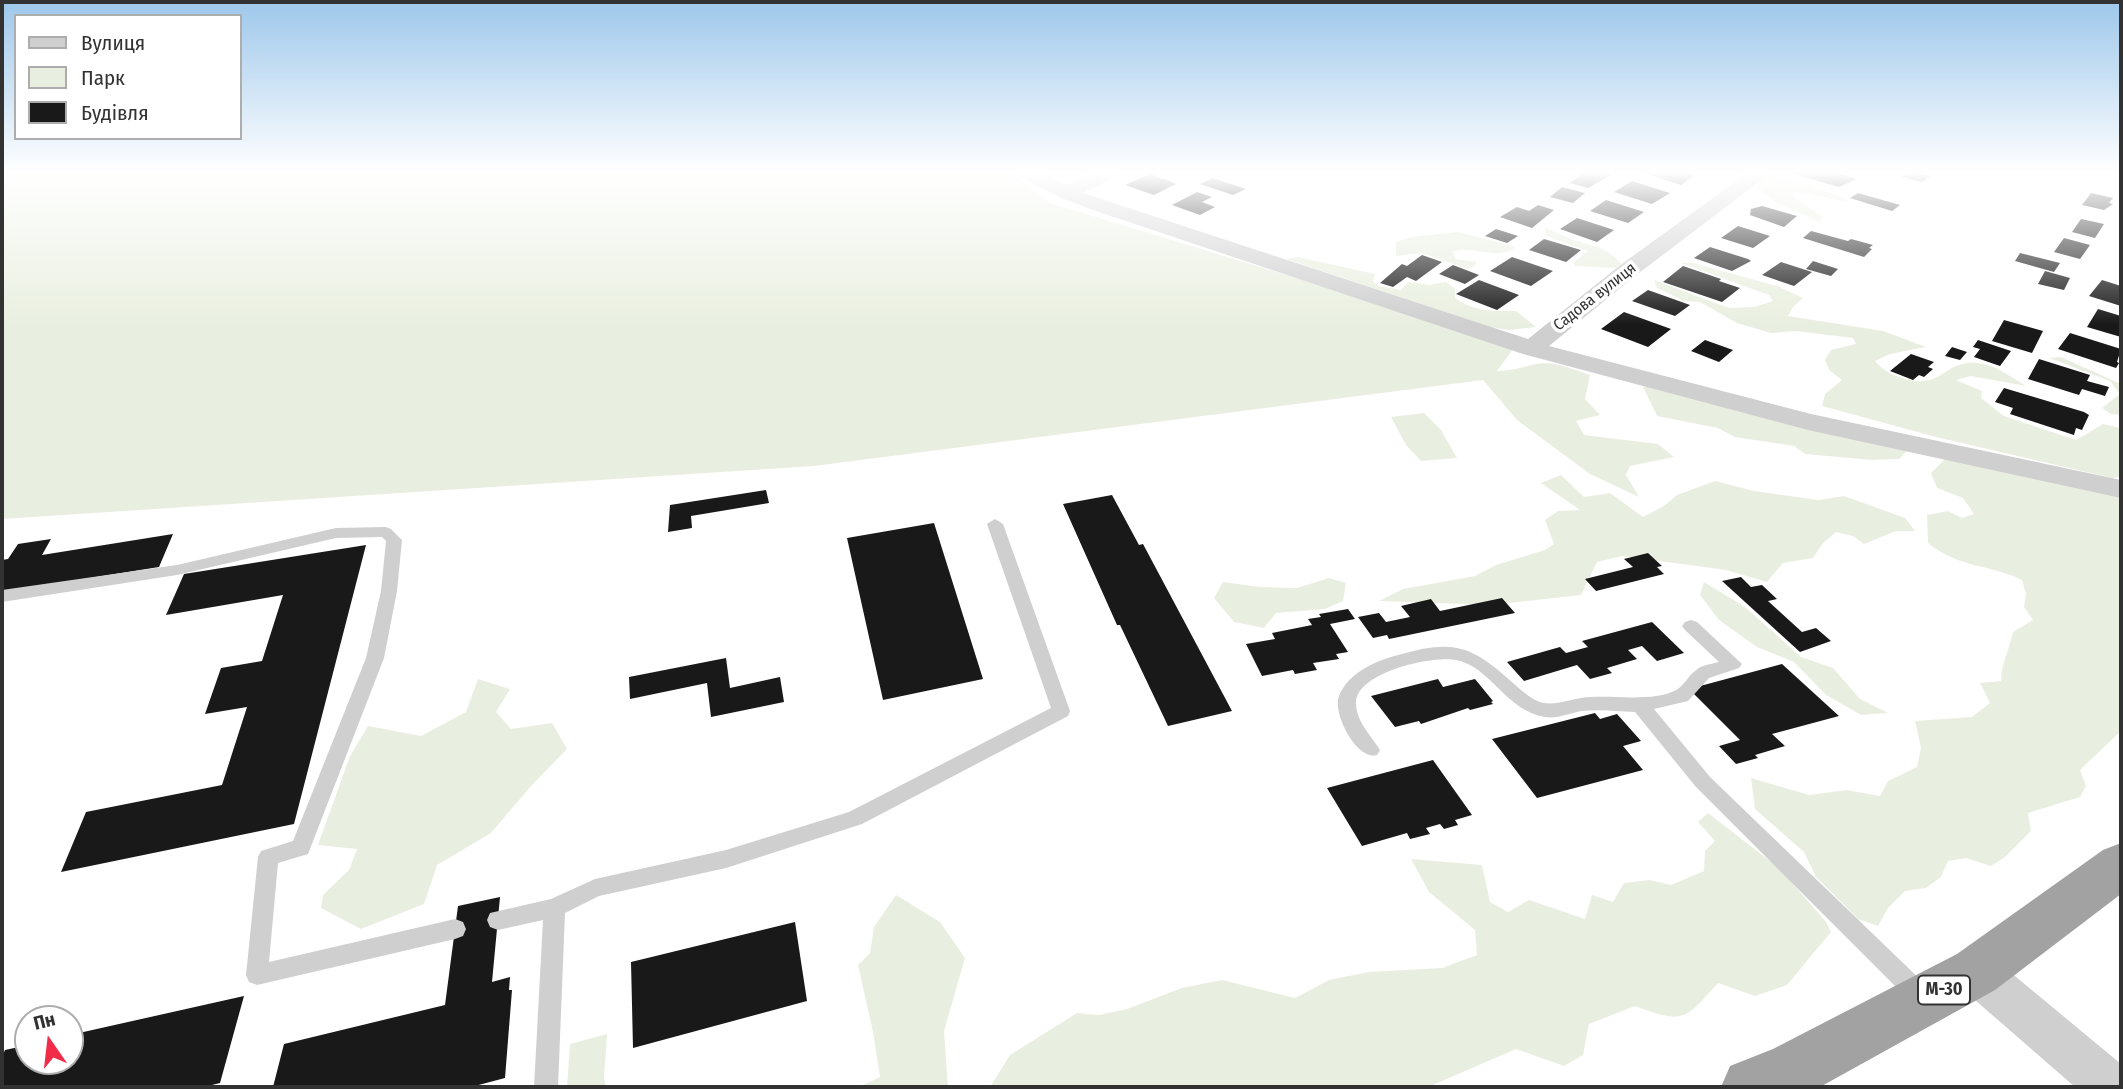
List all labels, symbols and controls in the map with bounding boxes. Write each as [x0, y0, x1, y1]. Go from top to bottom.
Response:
legend [14, 14, 242, 140]
text: Вулиця [81, 30, 145, 56]
text: Парк [81, 65, 125, 91]
text: Будівля [81, 100, 149, 126]
street label: Садова вулиця [1550, 259, 1640, 335]
road number: М-30 [1918, 975, 1970, 1004]
north arrow [14, 1005, 84, 1075]
text: Пн [31, 1007, 57, 1035]

